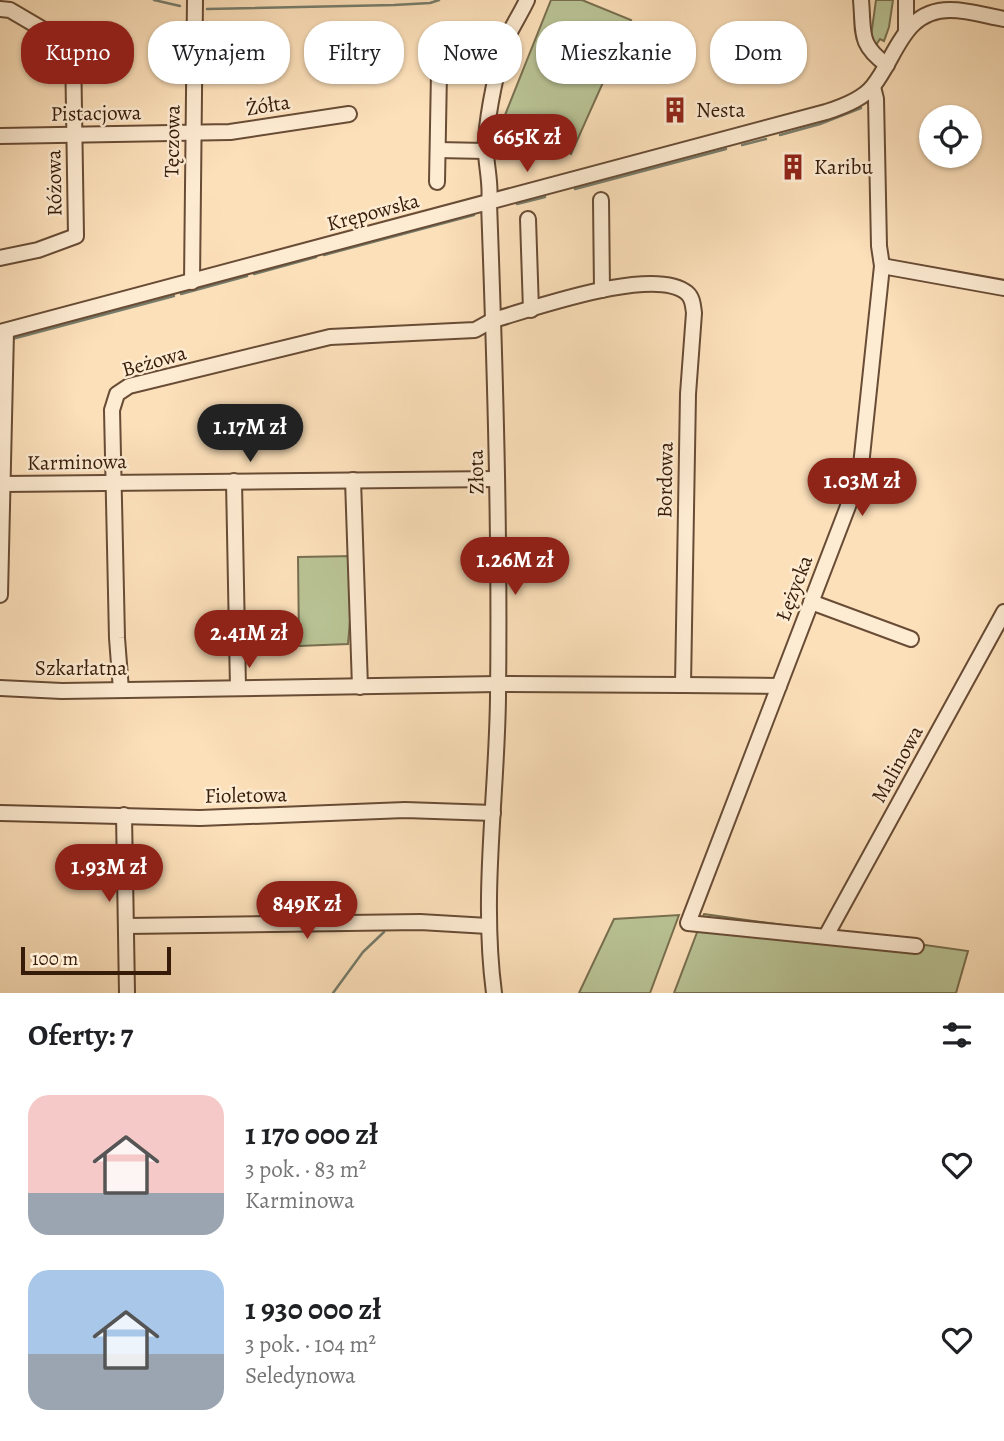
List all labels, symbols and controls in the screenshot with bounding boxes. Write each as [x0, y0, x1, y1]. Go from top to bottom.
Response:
chip: Kupno [21, 21, 134, 84]
chip: Wynajem [148, 21, 290, 84]
chip: Filtry [304, 21, 404, 84]
chip: Nowe [418, 21, 522, 84]
chip: Mieszkanie [536, 21, 696, 84]
chip: Dom [710, 21, 807, 84]
street label: Żółta [244, 88, 292, 122]
building icon: Nesta [660, 95, 690, 125]
place label: Nesta [696, 96, 745, 124]
street label: Pistacjowa [50, 98, 142, 128]
street label: Tęczowa [157, 104, 187, 178]
map controls [919, 105, 982, 168]
button: locate [919, 105, 982, 168]
pin: 665K zł [462, 114, 592, 174]
text: 665K zł [493, 121, 561, 152]
street label: Różowa [39, 149, 69, 217]
building icon: Karibu [778, 152, 808, 182]
place label: Karibu [814, 153, 873, 181]
street label: Krępowska [324, 186, 423, 238]
street label: Beżowa [119, 338, 190, 384]
pin: 1.17M zł [178, 405, 322, 464]
text: 1.17M zł [213, 411, 287, 442]
street label: Bordowa [650, 441, 680, 518]
street label: Karminowa [27, 447, 127, 477]
street label: Złota [462, 449, 490, 495]
pin: 1.03M zł [790, 458, 934, 518]
text: 1.03M zł [824, 465, 900, 496]
pin: 1.26M zł [443, 538, 587, 597]
text: 1.26M zł [476, 544, 554, 575]
street label: Łężycka [769, 551, 819, 625]
pin: 2.41M zł [177, 610, 321, 670]
text: 2.41M zł [210, 617, 288, 648]
street label: Szkarłatna [35, 654, 127, 682]
street label: Malinowa [864, 720, 930, 808]
street label: Fioletowa [204, 780, 288, 810]
pin: 1.93M zł [37, 844, 181, 904]
text: 1.93M zł [71, 851, 147, 882]
pin: 849K zł [242, 881, 372, 941]
text: 849K zł [272, 888, 342, 919]
scale bar [21, 944, 172, 976]
text: 100 m [32, 946, 78, 972]
text: Oferty: 7 [28, 1015, 133, 1055]
icon: filters [938, 1016, 976, 1054]
text: 1 170 000 zł [245, 1114, 378, 1154]
icon: home [84, 1123, 168, 1207]
icon: heart [938, 1146, 976, 1184]
text: 3 pok. · 83 m² [245, 1154, 366, 1185]
text: Karminowa [245, 1185, 355, 1216]
text: 1 930 000 zł [245, 1289, 381, 1329]
icon: home [84, 1298, 168, 1382]
icon: heart [938, 1321, 976, 1359]
text: 3 pok. · 104 m² [245, 1329, 376, 1360]
text: Seledynowa [245, 1360, 356, 1391]

